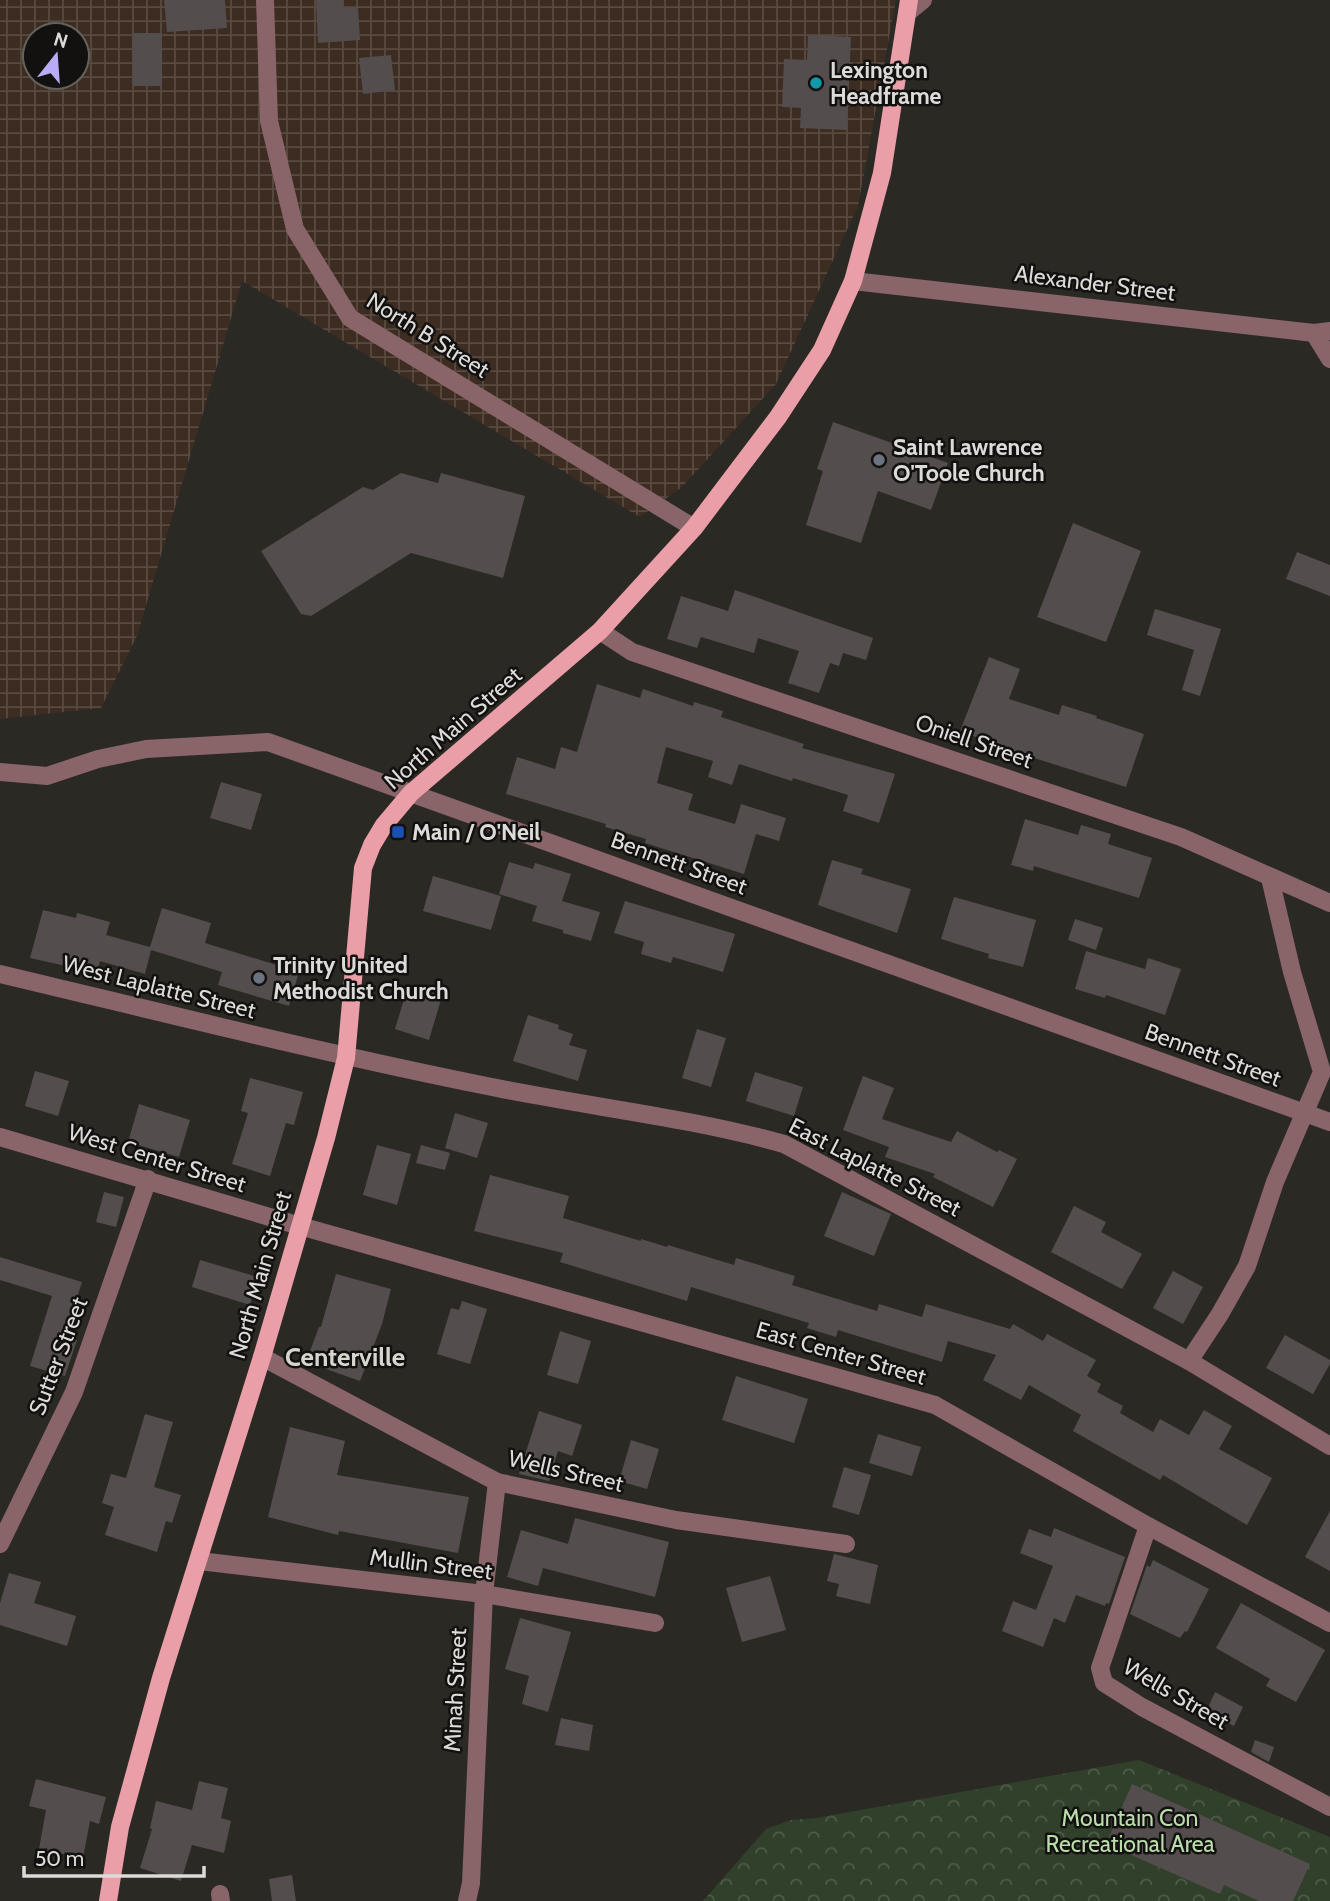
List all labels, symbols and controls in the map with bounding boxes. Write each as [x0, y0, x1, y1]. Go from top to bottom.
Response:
north arrow [21, 21, 91, 91]
text: N [51, 27, 71, 53]
place label: Lexington Headframe [830, 56, 942, 110]
marker: Lexington Headframe [808, 75, 824, 91]
street label: Alexander Street [1013, 259, 1177, 307]
street label: North B Street [362, 286, 495, 384]
place label: Saint Lawrence O'Toole Church [893, 433, 1045, 487]
marker: Saint Lawrence O'Toole Church [871, 452, 887, 468]
street label: North Main Street [379, 661, 528, 795]
street label: Oniell Street [912, 708, 1037, 774]
place label: Main / O'Neil [412, 818, 540, 846]
marker: Main / O'Neil [390, 824, 406, 840]
street label: Bennett Street [607, 825, 751, 901]
street label: West Laplatte Street [59, 949, 259, 1025]
place label: Trinity United Methodist Church [273, 951, 449, 1005]
marker: Trinity United Methodist Church [251, 970, 267, 986]
street label: Bennett Street [1141, 1017, 1285, 1093]
street label: East Laplatte Street [784, 1112, 966, 1223]
street label: West Center Street [65, 1118, 249, 1198]
street label: North Main Street [223, 1188, 297, 1362]
street label: Sutter Street [23, 1293, 93, 1419]
street label: East Center Street [753, 1315, 929, 1391]
district label: Centerville [285, 1341, 405, 1373]
street label: Wells Street [506, 1444, 627, 1498]
street label: Mullin Street [368, 1543, 494, 1585]
street label: Minah Street [438, 1627, 472, 1753]
street label: Wells Street [1118, 1653, 1234, 1736]
park label: Mountain Con Recreational Area [1046, 1804, 1214, 1858]
scale bar [24, 1834, 205, 1878]
text: 50 m [35, 1846, 84, 1871]

